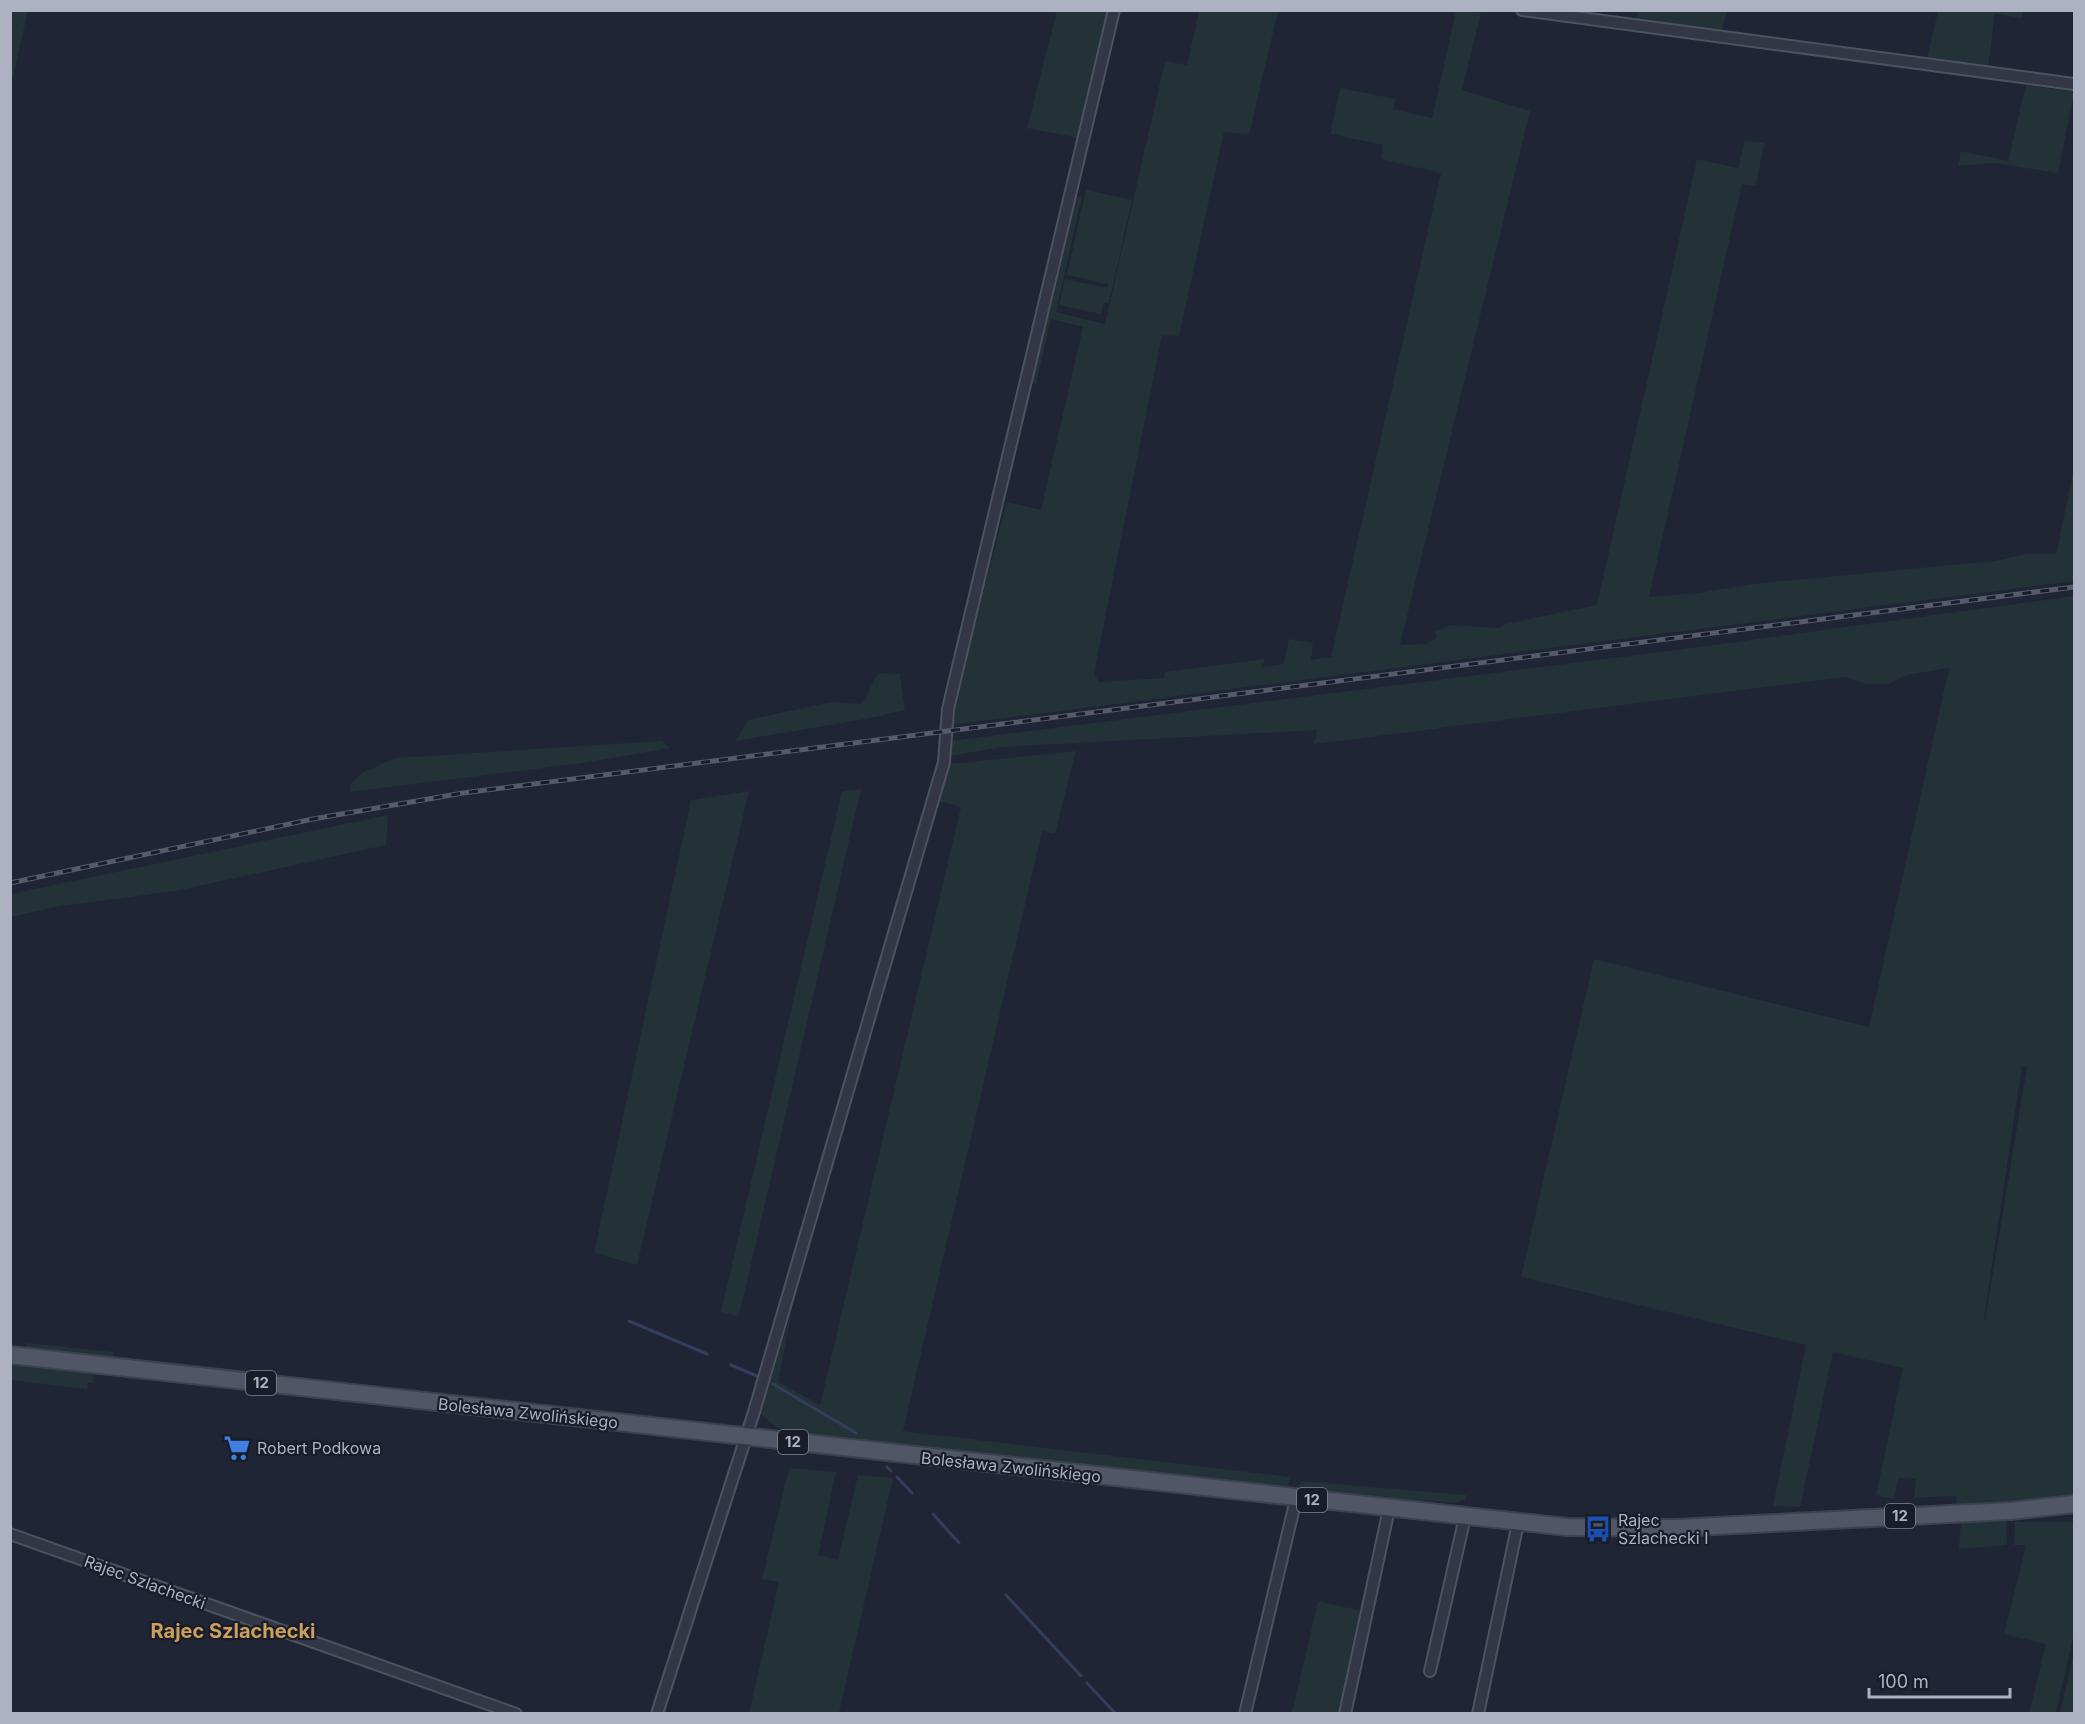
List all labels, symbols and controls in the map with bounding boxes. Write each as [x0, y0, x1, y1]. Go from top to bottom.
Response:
road number: 12 [246, 1371, 276, 1395]
street label: Bolesława Zwolińskiego [437, 1394, 619, 1432]
road number: 12 [778, 1430, 808, 1454]
supermarket icon: Robert Podkowa [222, 1433, 252, 1463]
place label: Robert Podkowa [257, 1438, 381, 1458]
street label: Bolesława Zwolińskiego [920, 1448, 1102, 1486]
road number: 12 [1297, 1488, 1327, 1512]
road number: 12 [1885, 1504, 1915, 1528]
place label: Rajec Szlachecki I [1618, 1510, 1708, 1548]
bus stop icon: Rajec Szlachecki I [1583, 1514, 1613, 1544]
street label: Rajec Szlachecki [82, 1551, 208, 1613]
district label: Rajec Szlachecki [151, 1619, 316, 1643]
scale bar [1869, 1661, 2010, 1699]
text: 100 m [1878, 1671, 1929, 1692]

